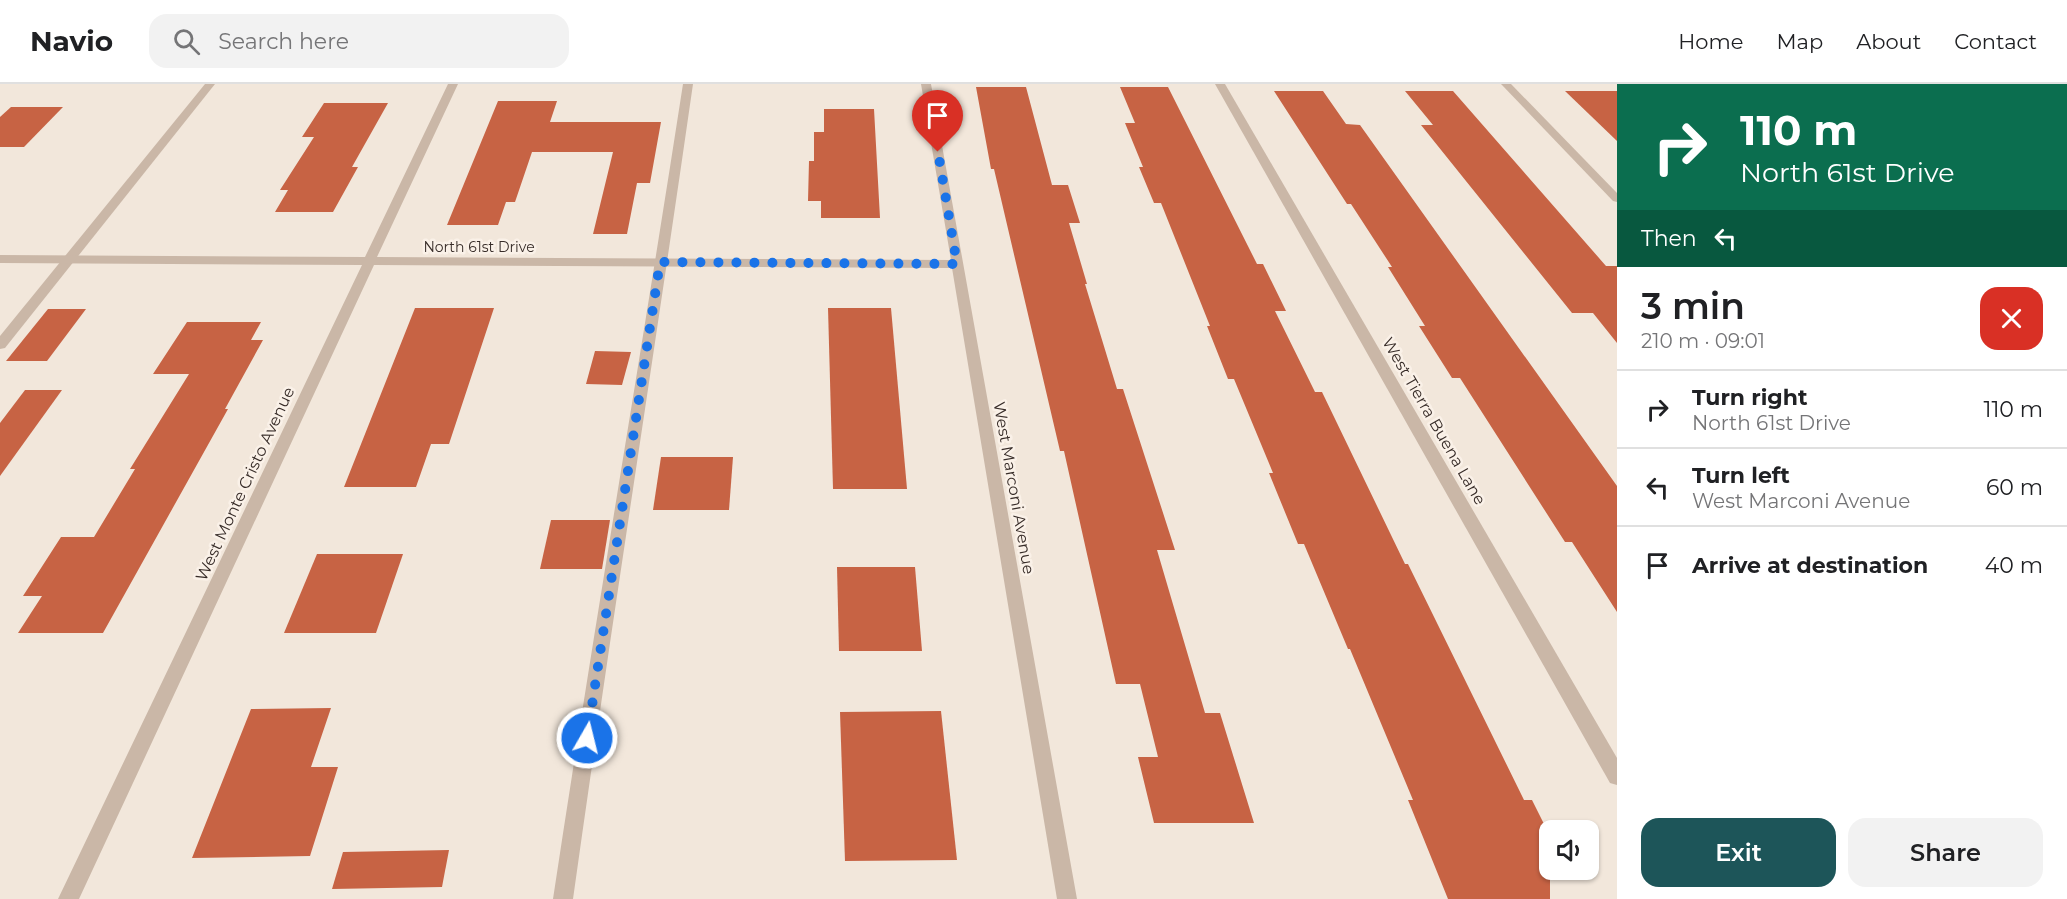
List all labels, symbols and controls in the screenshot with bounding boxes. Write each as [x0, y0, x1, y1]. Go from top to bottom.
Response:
search box [149, 14, 569, 68]
text: Navio [30, 24, 113, 58]
icon: search [170, 25, 203, 58]
text: Search here [218, 28, 349, 55]
text: Home [1678, 29, 1743, 54]
text: Map [1776, 29, 1823, 54]
text: About [1856, 29, 1921, 54]
text: Contact [1954, 29, 2037, 54]
pin [912, 90, 963, 152]
icon: arrive [921, 99, 954, 132]
text: 110 m [1740, 104, 1857, 156]
icon: right [1641, 108, 1719, 186]
text: North 61st Drive [1740, 156, 1955, 189]
icon: left [1709, 222, 1742, 255]
text: Then [1641, 225, 1697, 252]
street label: North 61st Drive [423, 238, 535, 256]
text: 3 min [1641, 284, 1745, 328]
button: close [1980, 287, 2043, 350]
text: 210 m · 09:01 [1641, 329, 1765, 353]
street label: West Tierra Buena Lane [1378, 334, 1490, 508]
street label: West Monte Cristo Avenue [192, 384, 298, 584]
text: Turn right [1692, 384, 1807, 411]
icon: right [1641, 393, 1674, 426]
text: 110 m [1983, 396, 2043, 423]
street label: West Marconi Avenue [989, 400, 1039, 576]
text: North 61st Drive [1692, 411, 1851, 435]
text: Turn left [1692, 462, 1790, 489]
icon: left [1641, 471, 1674, 504]
text: 60 m [1986, 474, 2043, 501]
text: West Marconi Avenue [1692, 489, 1910, 513]
icon: arrive [1641, 549, 1674, 582]
text: Arrive at destination [1692, 552, 1928, 579]
text: 40 m [1985, 552, 2043, 579]
position arrow [555, 706, 619, 770]
button: Exit [1641, 818, 1836, 887]
button: Share [1848, 818, 2043, 887]
map controls [1539, 820, 1599, 880]
button: sound [1539, 820, 1599, 880]

